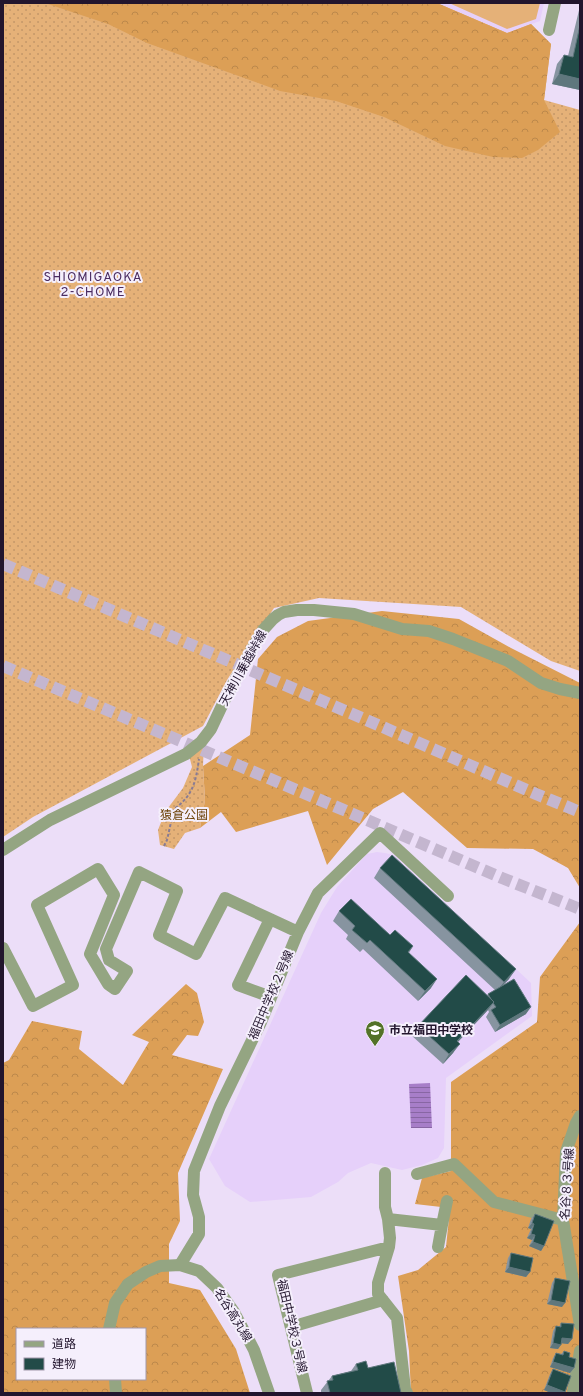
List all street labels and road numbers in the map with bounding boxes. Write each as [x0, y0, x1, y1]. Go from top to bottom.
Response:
street label: 天神川乗越峠線 [217, 628, 271, 709]
street label: 福田中学校２号線 [246, 948, 298, 1043]
street label: 名谷８３号線 [558, 1148, 578, 1221]
street label: 福田中学校３号線 [272, 1278, 310, 1375]
street label: 名谷高丸線 [209, 1286, 255, 1345]

